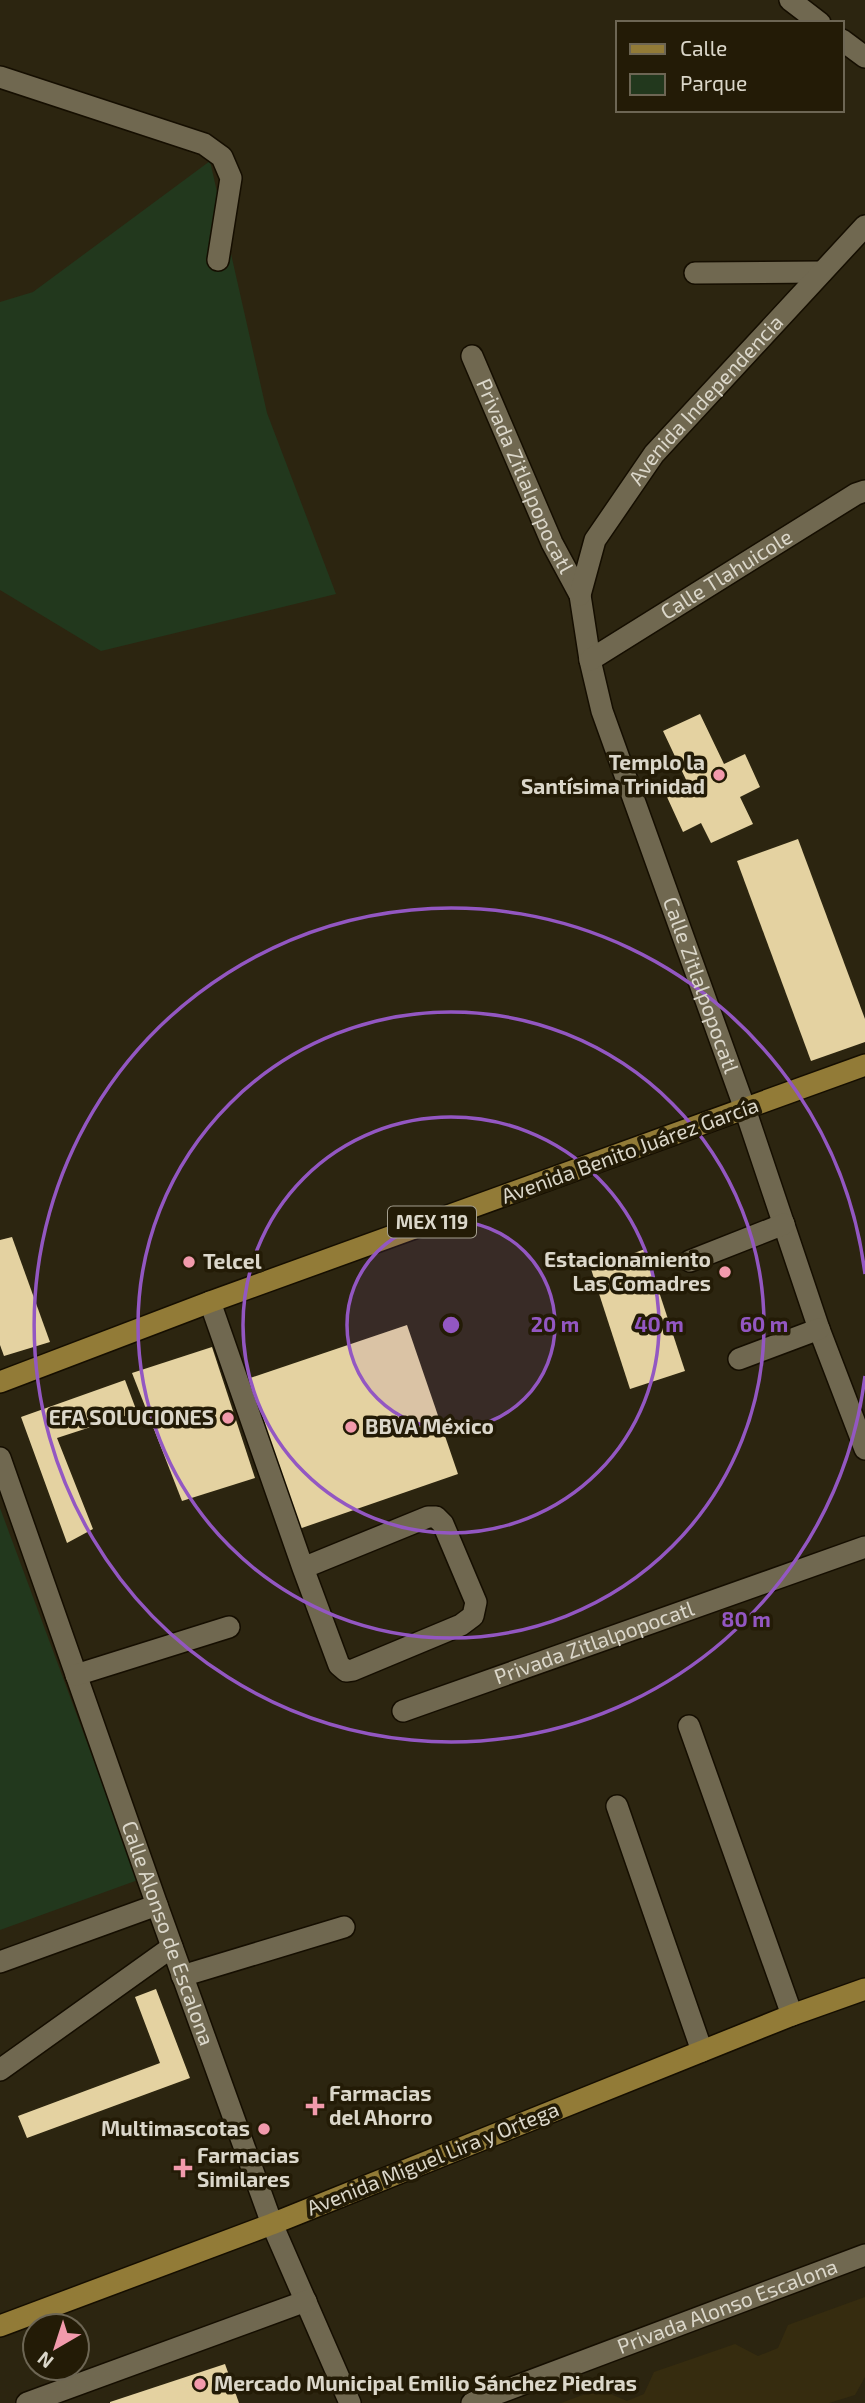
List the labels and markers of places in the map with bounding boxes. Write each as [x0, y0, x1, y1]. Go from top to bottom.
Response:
place label: Templo la Santísima Trinidad [521, 749, 705, 798]
marker: Templo la Santísima Trinidad [711, 767, 727, 783]
place label: Estacionamiento Las Comadres [544, 1246, 711, 1295]
place label: Telcel [203, 1248, 262, 1273]
marker: Telcel [181, 1254, 197, 1270]
marker: Estacionamiento Las Comadres [717, 1264, 733, 1280]
centre of rings [439, 1313, 463, 1337]
place label: EFA SOLUCIONES [49, 1404, 214, 1429]
marker: EFA SOLUCIONES [220, 1410, 236, 1426]
place label: BBVA México [365, 1413, 494, 1438]
marker: BBVA México [343, 1419, 359, 1435]
place label: Farmacias del Ahorro [329, 2080, 433, 2129]
marker: Farmacias del Ahorro [307, 2098, 323, 2114]
place label: Multimascotas [101, 2115, 250, 2140]
marker: Multimascotas [256, 2121, 272, 2137]
place label: Farmacias Similares [197, 2142, 299, 2191]
marker: Farmacias Similares [175, 2160, 191, 2176]
place label: Mercado Municipal Emilio Sánchez Piedras [214, 2370, 637, 2395]
marker: Mercado Municipal Emilio Sánchez Piedras [192, 2376, 208, 2392]

